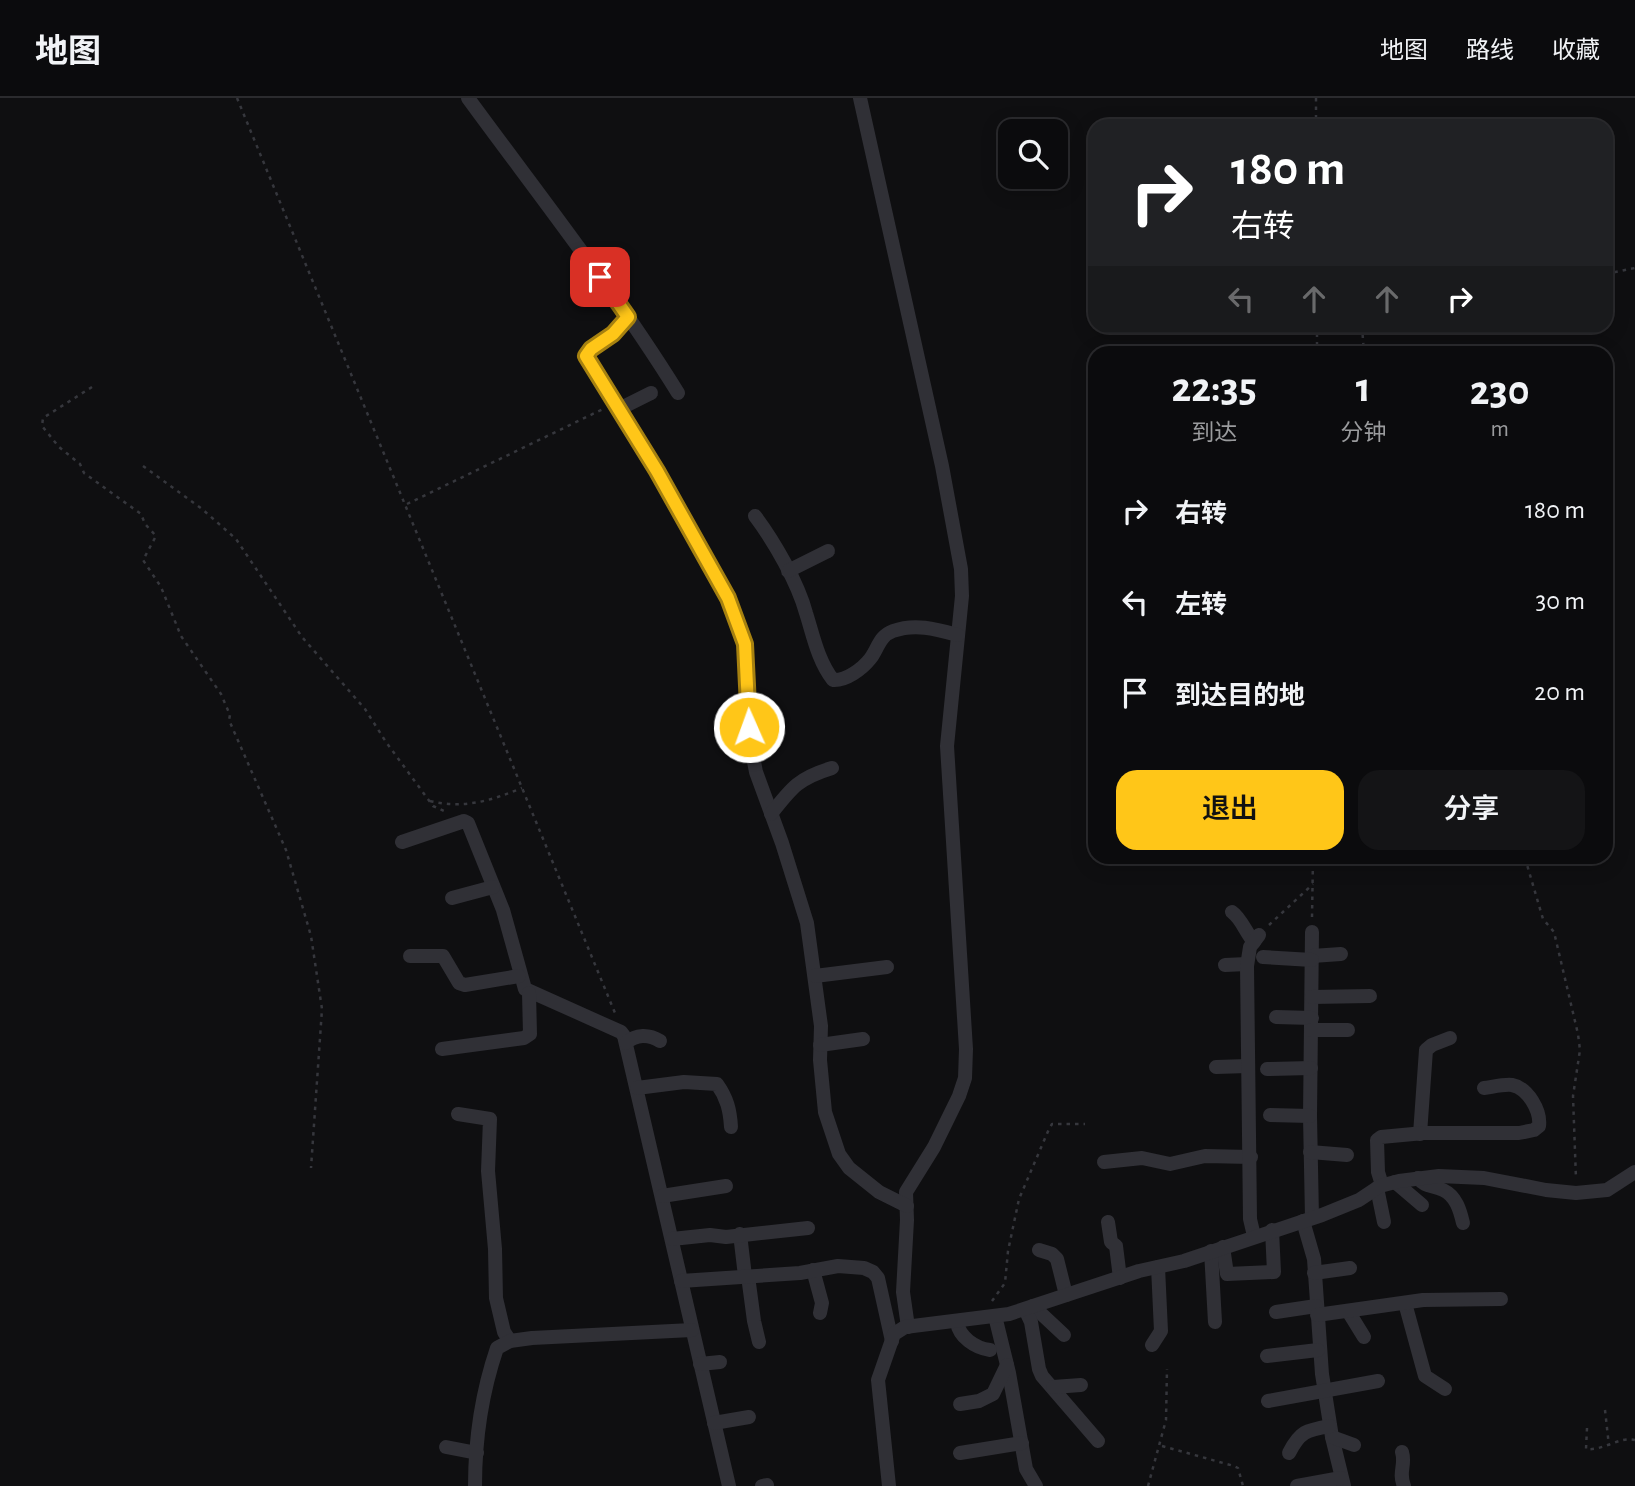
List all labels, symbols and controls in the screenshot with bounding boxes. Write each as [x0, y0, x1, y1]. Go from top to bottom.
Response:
text: 地图 [35, 36, 101, 69]
text: 地图 [1380, 39, 1428, 63]
text: 路线 [1466, 39, 1514, 63]
text: 收藏 [1552, 39, 1600, 63]
map controls [998, 119, 1068, 189]
button: search [998, 119, 1068, 189]
text: 180 m [1231, 145, 1345, 194]
icon: right [1116, 147, 1207, 238]
text: 右转 [1231, 211, 1295, 243]
pin [570, 247, 630, 307]
icon: arrive [581, 258, 619, 296]
icon: left [1222, 280, 1260, 318]
icon: ahead [1295, 280, 1333, 318]
icon: ahead [1368, 280, 1406, 318]
icon: right [1441, 280, 1479, 318]
text: 22:35 [1171, 367, 1257, 409]
text: 1 [1356, 367, 1371, 409]
text: 230 [1470, 370, 1530, 412]
text: m [1490, 418, 1509, 441]
text: 到达 [1191, 422, 1237, 445]
text: 分钟 [1340, 422, 1386, 445]
icon: right [1116, 492, 1154, 530]
text: 180 m [1525, 497, 1585, 523]
text: 右转 [1175, 501, 1227, 527]
icon: left [1116, 583, 1154, 621]
text: 30 m [1535, 588, 1585, 614]
text: 左转 [1175, 592, 1227, 618]
icon: arrive [1116, 674, 1154, 712]
text: 20 m [1534, 679, 1585, 705]
text: 到达目的地 [1175, 683, 1305, 709]
position arrow [712, 690, 786, 764]
button: 退出 [1116, 770, 1344, 850]
button: 分享 [1358, 770, 1585, 850]

